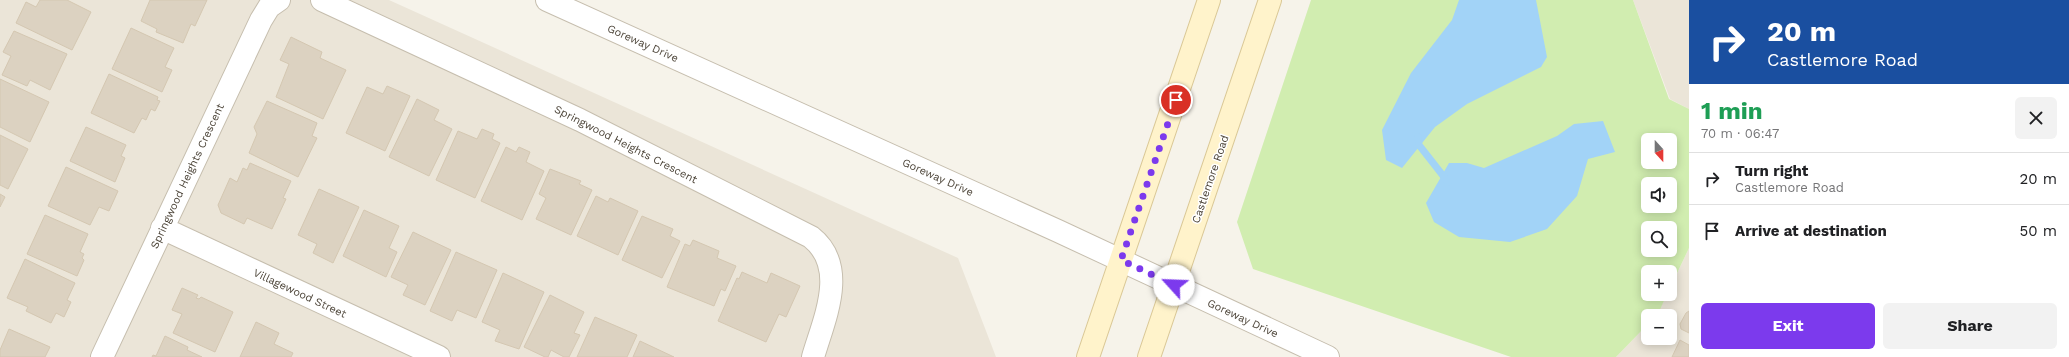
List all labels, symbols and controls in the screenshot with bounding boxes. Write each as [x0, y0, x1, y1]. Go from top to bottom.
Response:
text: 20 m [1767, 15, 1836, 48]
icon: right [1701, 16, 1753, 68]
street label: Goreway Drive [605, 22, 680, 65]
text: Castlemore Road [1767, 49, 1918, 70]
pin [1159, 83, 1193, 117]
icon: arrive [1165, 89, 1187, 111]
text: 1 min [1701, 97, 1763, 125]
button: close [2015, 97, 2057, 139]
street label: Springwood Heights Crescent [148, 101, 227, 251]
street label: Springwood Heights Crescent [552, 103, 700, 186]
text: 70 m · 06:47 [1701, 126, 1779, 141]
street label: Castlemore Road [1189, 133, 1232, 225]
north arrow [1641, 133, 1677, 169]
map controls [1641, 133, 1677, 345]
street label: Goreway Drive [900, 156, 975, 199]
text: Turn right [1735, 162, 1808, 180]
icon: right [1701, 168, 1723, 190]
text: 20 m [2020, 170, 2057, 188]
button: sound [1641, 177, 1677, 213]
text: Castlemore Road [1735, 180, 1844, 195]
icon: arrive [1701, 220, 1723, 242]
button: search [1641, 221, 1677, 257]
text: Arrive at destination [1735, 222, 1887, 240]
text: 50 m [2020, 222, 2057, 240]
position arrow [1153, 264, 1195, 306]
button: + [1641, 265, 1677, 301]
street label: Villagewood Street [251, 266, 349, 321]
street label: Goreway Drive [1205, 296, 1280, 341]
button: Exit [1701, 303, 1875, 349]
button: Share [1883, 303, 2057, 349]
button: − [1641, 309, 1677, 345]

